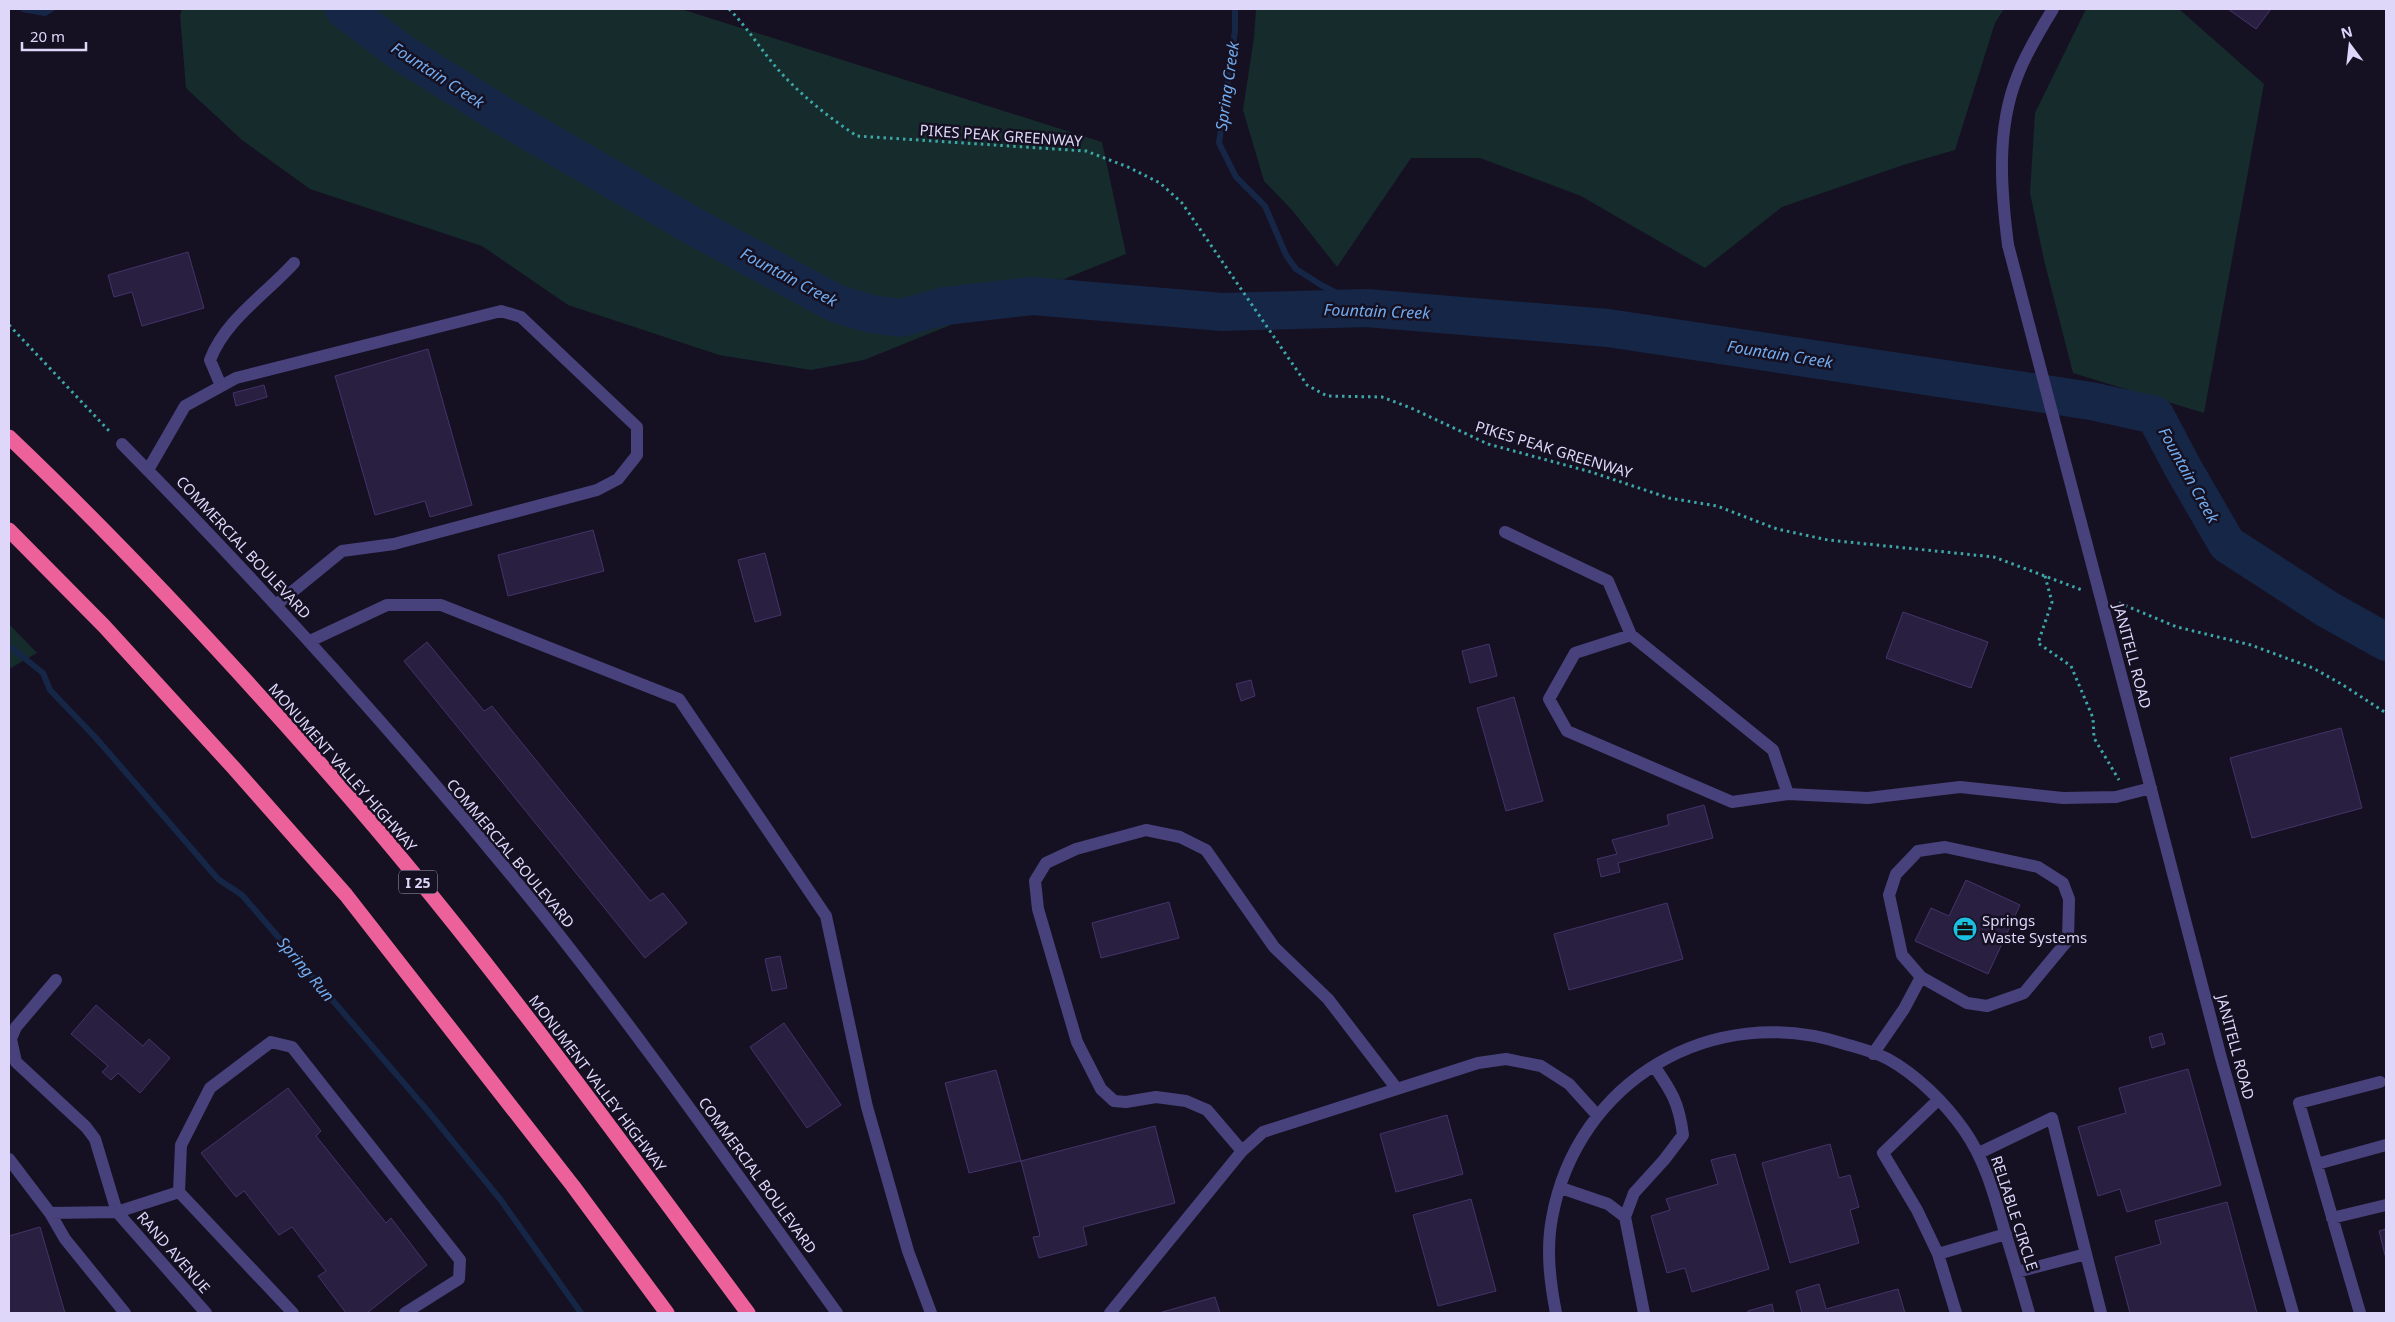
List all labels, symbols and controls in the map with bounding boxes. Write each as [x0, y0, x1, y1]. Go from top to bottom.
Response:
scale bar [22, 20, 86, 52]
north arrow [2325, 20, 2375, 70]
text: N [2339, 21, 2354, 43]
text: 20 m [30, 26, 65, 46]
water label: Fountain Creek [387, 37, 490, 114]
water label: Spring Creek [1210, 39, 1244, 132]
street label: PIKES PEAK GREENWAY [919, 119, 1083, 151]
water label: Fountain Creek [737, 242, 842, 312]
water label: Fountain Creek [1323, 298, 1432, 324]
water label: Fountain Creek [1726, 335, 1835, 373]
street label: PIKES PEAK GREENWAY [1473, 416, 1635, 483]
water label: Fountain Creek [2154, 423, 2225, 528]
street label: COMMERCIAL BOULEVARD [172, 471, 316, 623]
street label: JANITELL ROAD [2109, 599, 2157, 711]
street label: MONUMENT VALLEY HIGHWAY [264, 679, 422, 856]
street label: COMMERCIAL BOULEVARD [443, 774, 579, 932]
road number: I 25 [399, 870, 437, 894]
place label: Springs Waste Systems [1982, 910, 2087, 947]
office icon: Springs Waste Systems [1952, 916, 1978, 942]
water label: Spring Run [272, 932, 340, 1006]
street label: JANITELL ROAD [2212, 990, 2260, 1102]
street label: MONUMENT VALLEY HIGHWAY [525, 991, 671, 1176]
street label: COMMERCIAL BOULEVARD [694, 1093, 822, 1257]
street label: RELIABLE CIRCLE [1987, 1153, 2043, 1273]
street label: RAND AVENUE [133, 1207, 215, 1297]

